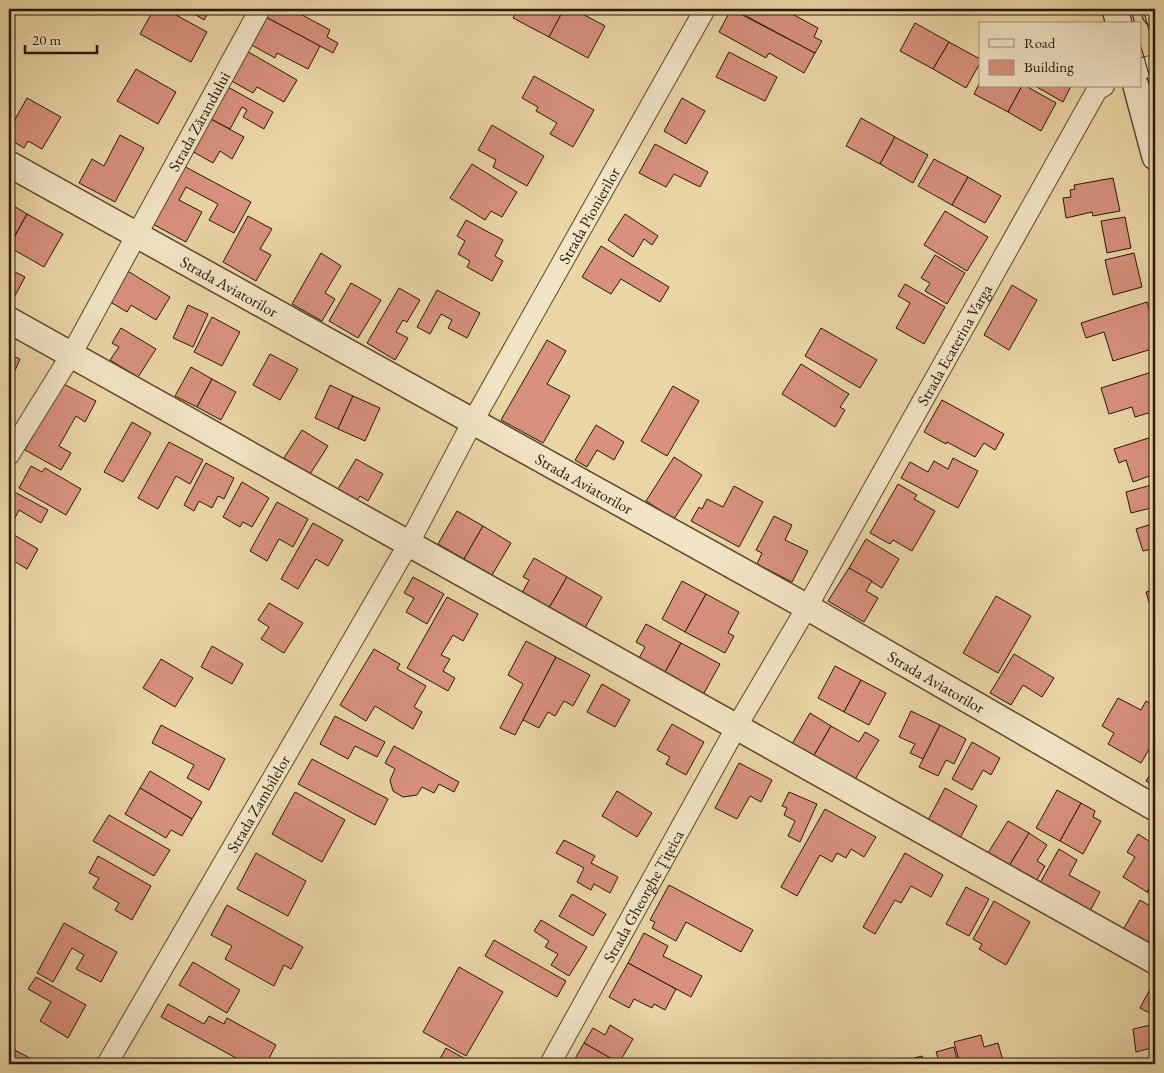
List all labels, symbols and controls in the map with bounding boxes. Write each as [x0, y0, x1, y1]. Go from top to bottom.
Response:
scale bar [25, 22, 98, 54]
legend [979, 22, 1142, 88]
text: 20 m [32, 30, 61, 49]
text: Road [1024, 33, 1056, 52]
text: Building [1024, 57, 1074, 76]
street label: Strada Zărandului [163, 67, 235, 175]
street label: Strada Pionierilor [553, 163, 625, 267]
street label: Strada Aviatorilor [177, 251, 282, 322]
street label: Strada Ecaterina Varga [912, 280, 997, 409]
street label: Strada Aviatorilor [532, 448, 637, 519]
street label: Strada Aviatorilor [884, 645, 989, 718]
street label: Strada Zambilelor [221, 750, 295, 856]
street label: Strada Gheorghe Țițeica [598, 825, 688, 966]

